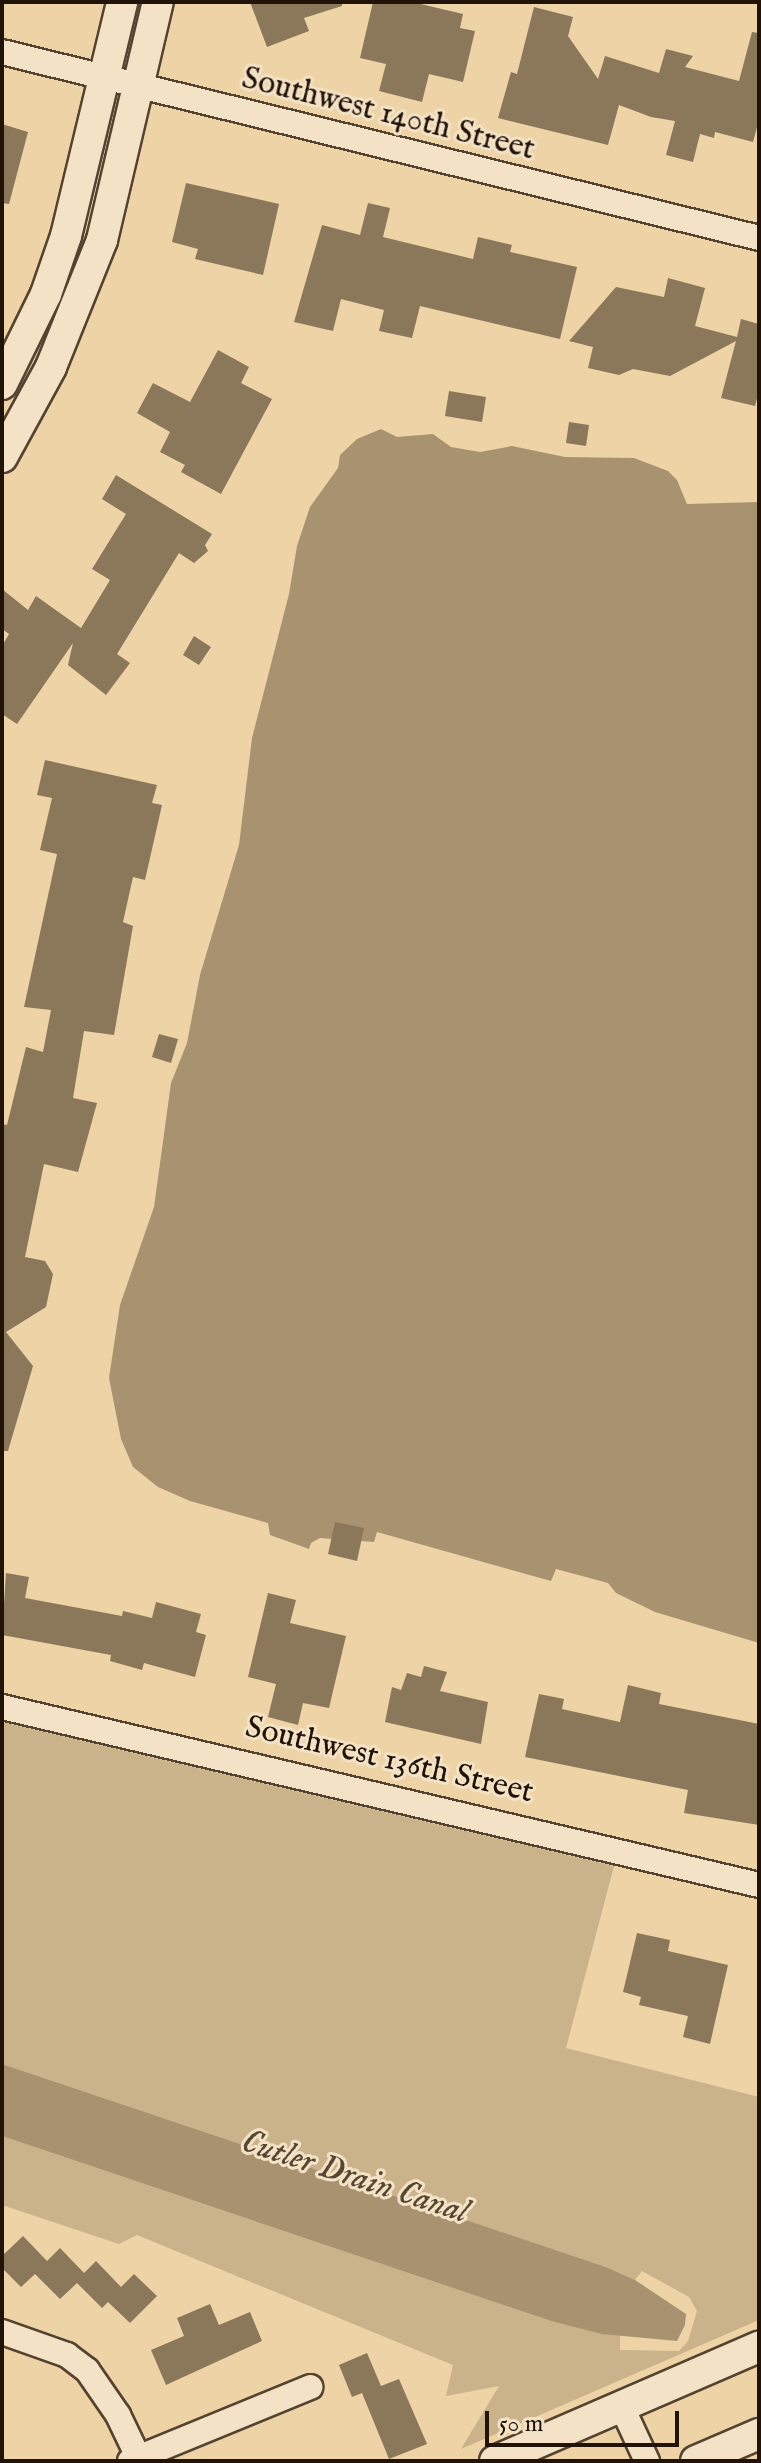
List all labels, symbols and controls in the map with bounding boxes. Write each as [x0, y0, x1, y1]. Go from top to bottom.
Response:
street label: Southwest 140th Street [238, 60, 538, 170]
street label: Southwest 136th Street [241, 1709, 537, 1813]
water label: Cutler Drain Canal [237, 2121, 473, 2233]
scale bar [489, 2395, 683, 2445]
text: 50 m [499, 2409, 543, 2440]

